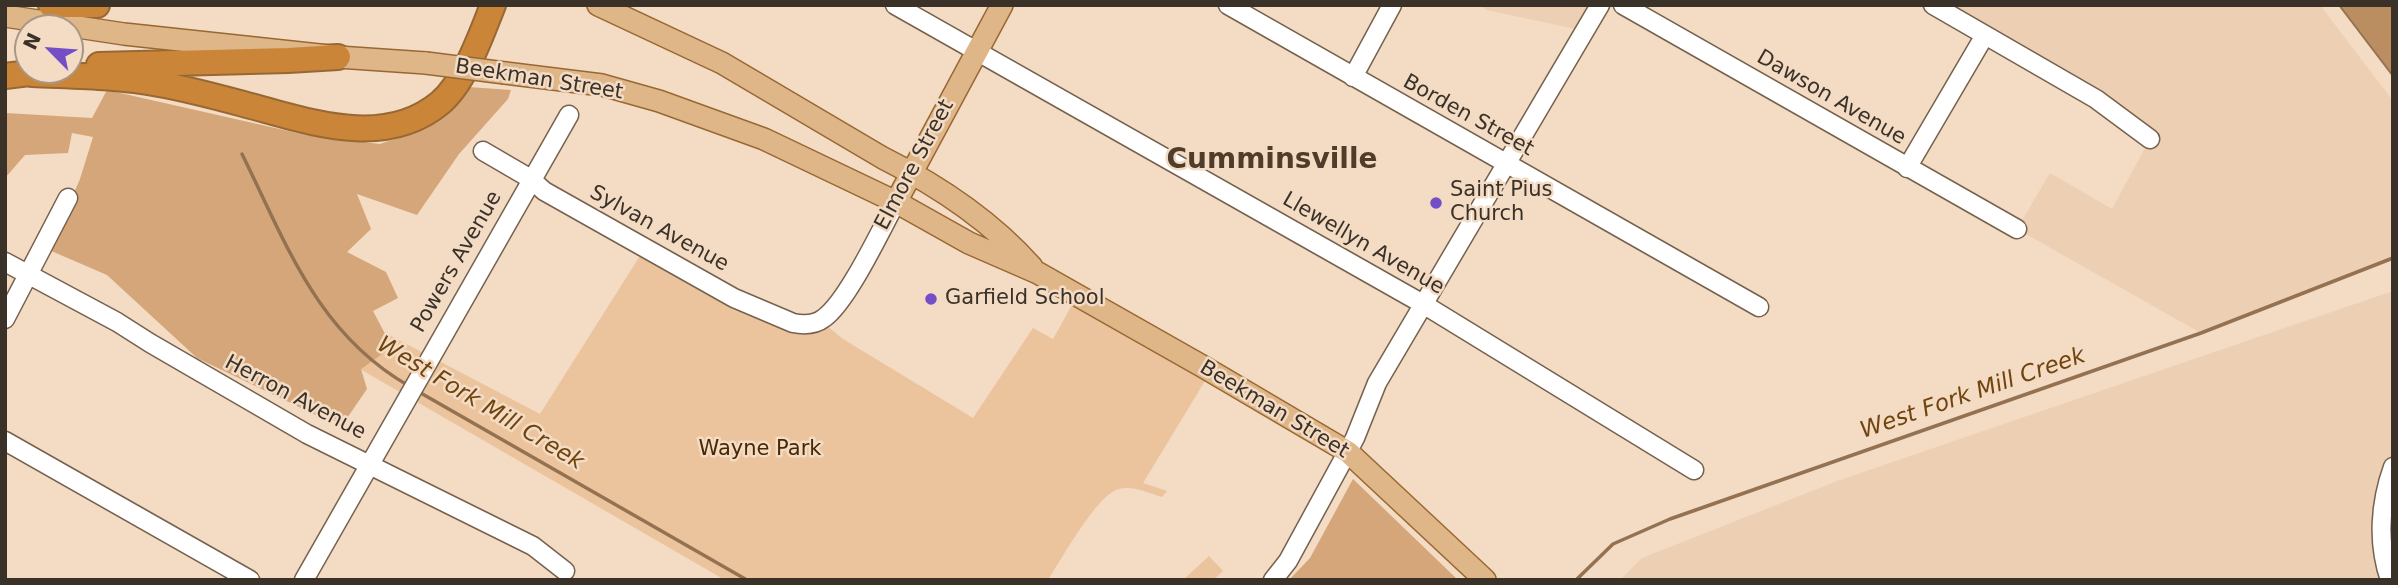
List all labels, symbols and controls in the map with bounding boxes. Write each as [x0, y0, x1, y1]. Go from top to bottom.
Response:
north arrow [14, 14, 84, 84]
text: N [18, 29, 45, 53]
street label: Dawson Avenue [1752, 45, 1910, 151]
street label: Beekman Street [453, 54, 625, 106]
street label: Borden Street [1398, 70, 1538, 162]
street label: Elmore Street [870, 96, 960, 234]
district label: Cumminsville [1166, 144, 1378, 178]
place label: Saint Pius Church [1450, 178, 1553, 228]
street label: Sylvan Avenue [585, 180, 733, 278]
street label: Powers Avenue [406, 187, 508, 337]
street label: Llewellyn Avenue [1278, 187, 1448, 301]
marker: Saint Pius Church [1428, 195, 1444, 211]
place label: Garfield School [945, 286, 1104, 312]
marker: Garfield School [923, 291, 939, 307]
water label: West Fork Mill Creek [372, 331, 588, 477]
water label: West Fork Mill Creek [1857, 343, 2089, 445]
street label: Herron Avenue [220, 350, 370, 446]
street label: Beekman Street [1195, 356, 1353, 464]
park label: Wayne Park [698, 437, 822, 463]

